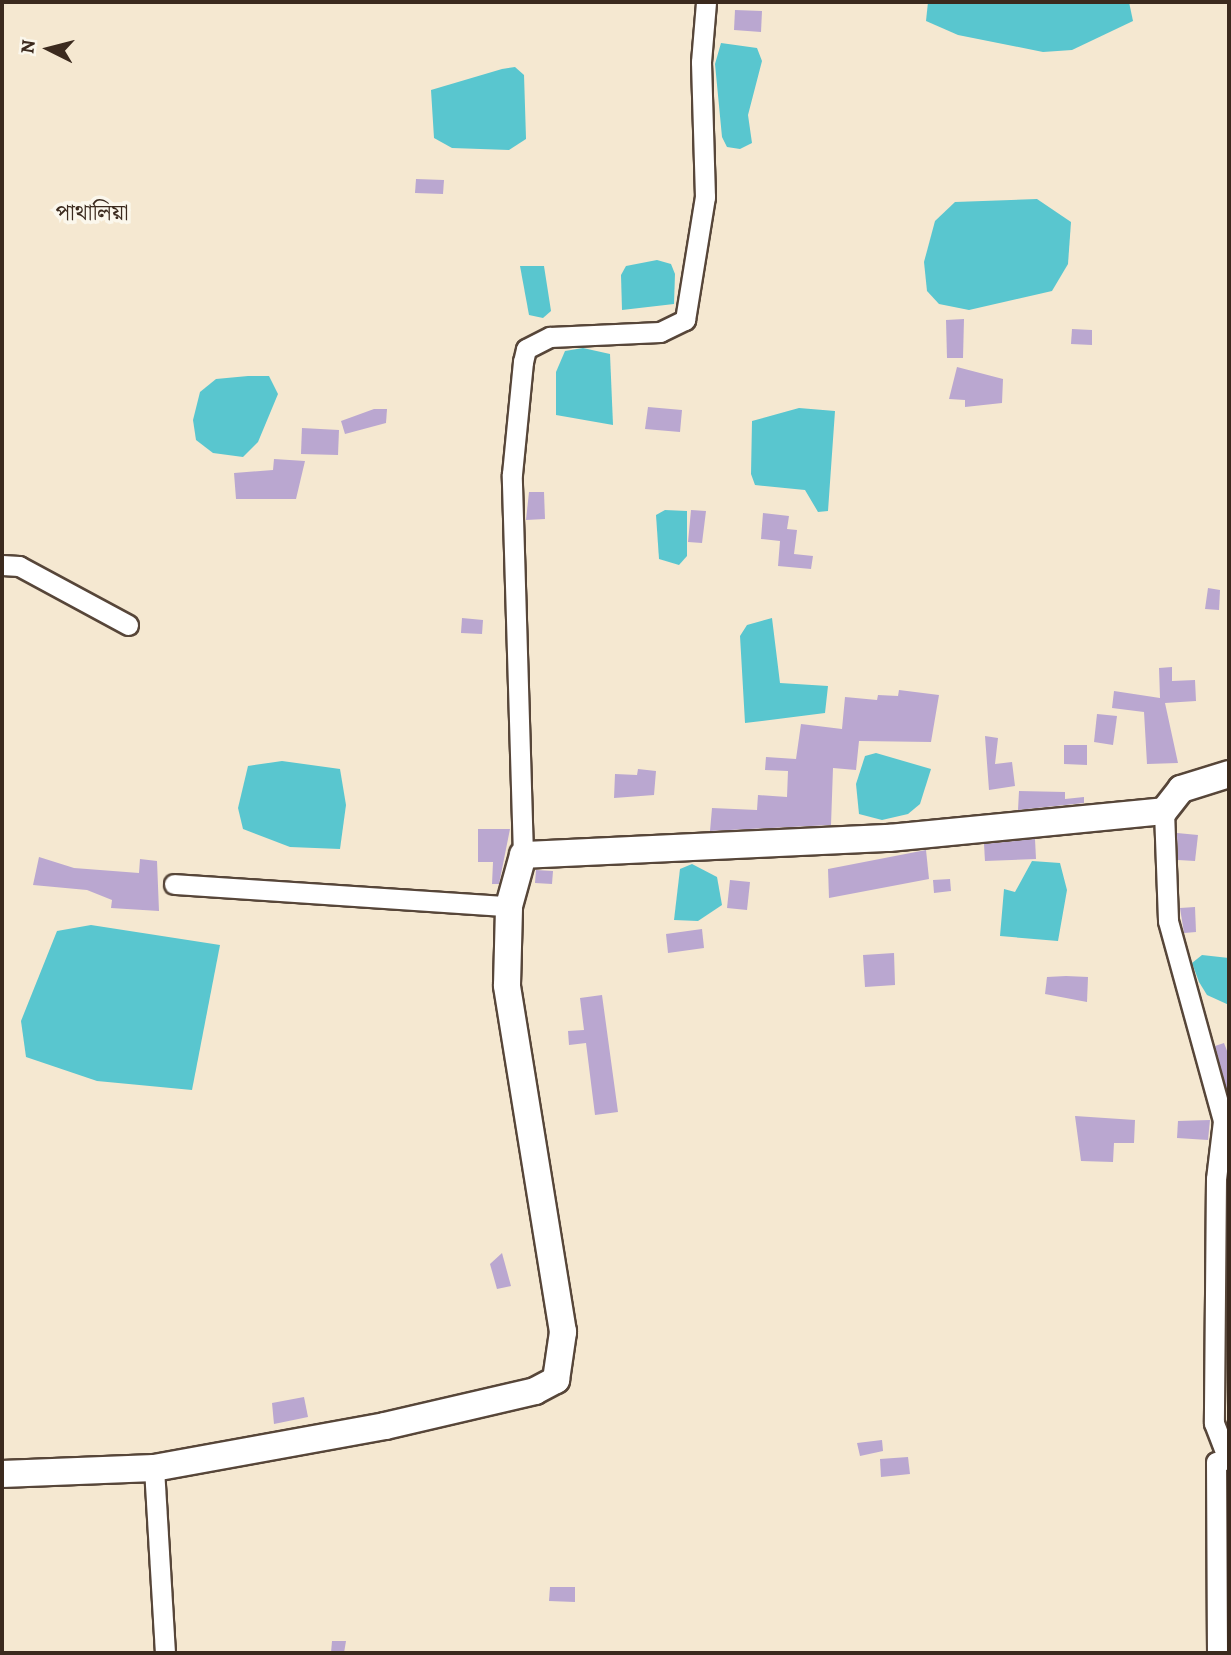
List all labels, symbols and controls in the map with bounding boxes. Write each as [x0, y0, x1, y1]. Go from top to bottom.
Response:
north arrow [14, 14, 84, 84]
text: N [14, 39, 42, 55]
district label: পাথালিয়া [56, 199, 128, 227]

